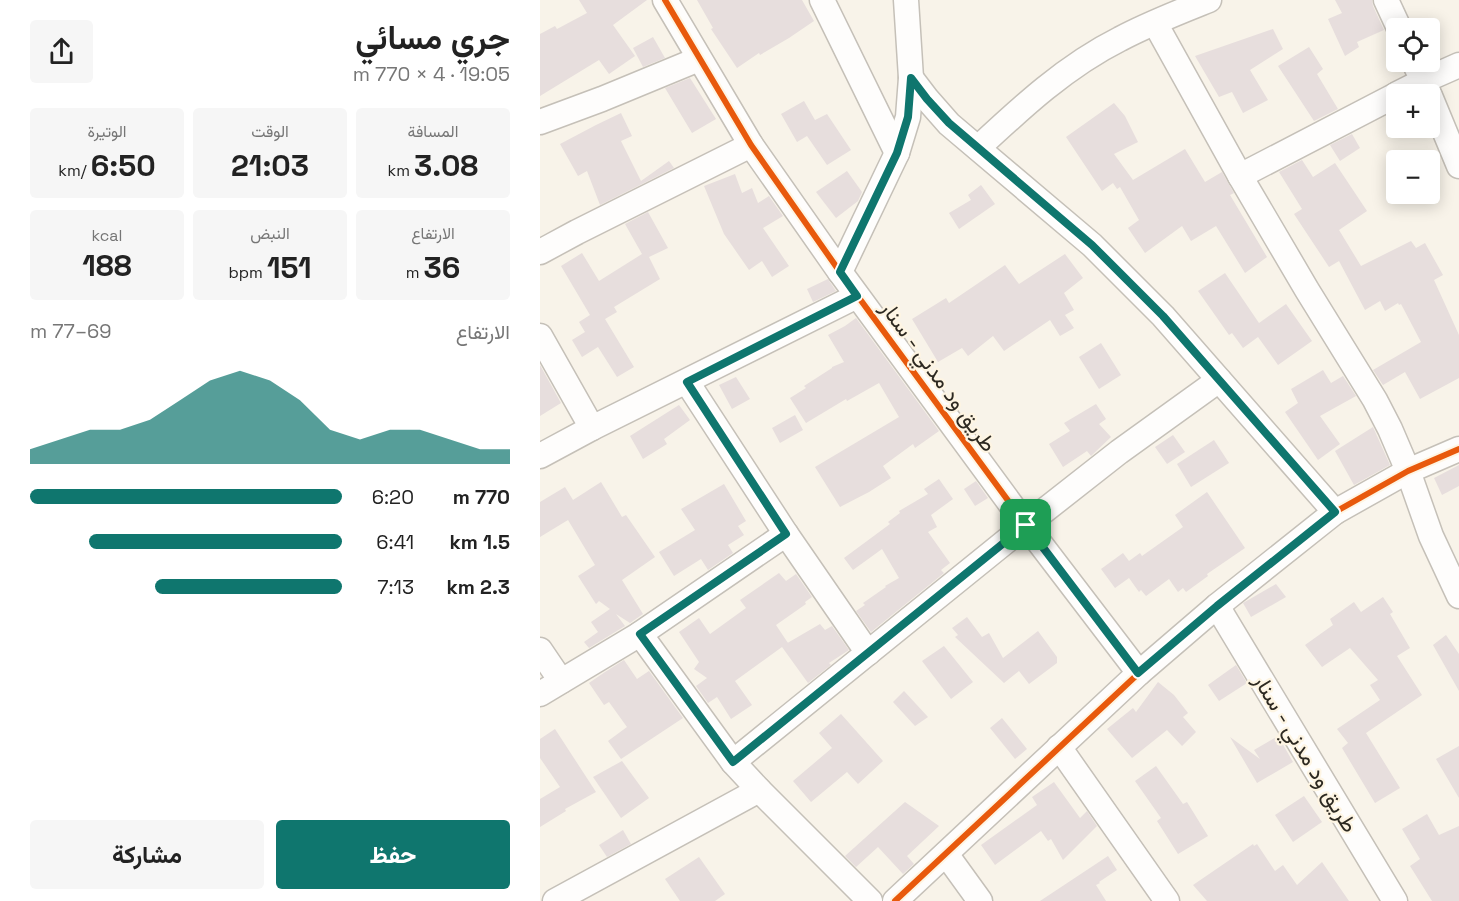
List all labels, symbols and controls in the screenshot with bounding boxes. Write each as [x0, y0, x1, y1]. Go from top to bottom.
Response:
text: جري مسائي [355, 17, 510, 59]
map controls [1386, 18, 1440, 204]
button: locate [1386, 18, 1440, 72]
button: share [30, 20, 93, 83]
text: 19:05 · 4 × 770 m [353, 61, 510, 87]
button: + [1386, 84, 1440, 138]
text: الوتيرة [87, 121, 127, 142]
text: الوقت [251, 121, 289, 142]
text: المسافة [408, 121, 458, 142]
text: 6:50 [91, 146, 156, 185]
text: 21:03 [231, 146, 309, 185]
text: 3.08 [414, 146, 478, 185]
button: − [1386, 150, 1440, 204]
text: /km [58, 160, 91, 181]
text: km [388, 160, 414, 181]
text: النبض [250, 223, 290, 244]
text: الارتفاع [411, 223, 455, 244]
text: kcal [92, 225, 122, 246]
text: 188 [82, 246, 132, 285]
text: 151 [267, 248, 312, 287]
text: 36 [424, 248, 460, 287]
text: bpm [228, 262, 267, 283]
text: m [406, 262, 424, 283]
street label: طريق ود مدني - سنار [870, 294, 1003, 460]
text: 69–77 m [30, 318, 112, 344]
text: الارتفاع [456, 319, 510, 345]
text: 6:20 [372, 484, 414, 510]
text: 770 m [453, 484, 510, 510]
pin [1000, 499, 1051, 550]
icon: arrive [1009, 508, 1042, 541]
text: 6:41 [376, 529, 414, 555]
text: 1.5 km [450, 529, 510, 555]
text: 7:13 [377, 574, 414, 600]
text: 2.3 km [447, 574, 510, 600]
street label: طريق ود مدني - سنار [1243, 668, 1364, 840]
button: مشاركة [30, 820, 264, 889]
button: حفظ [276, 820, 510, 889]

